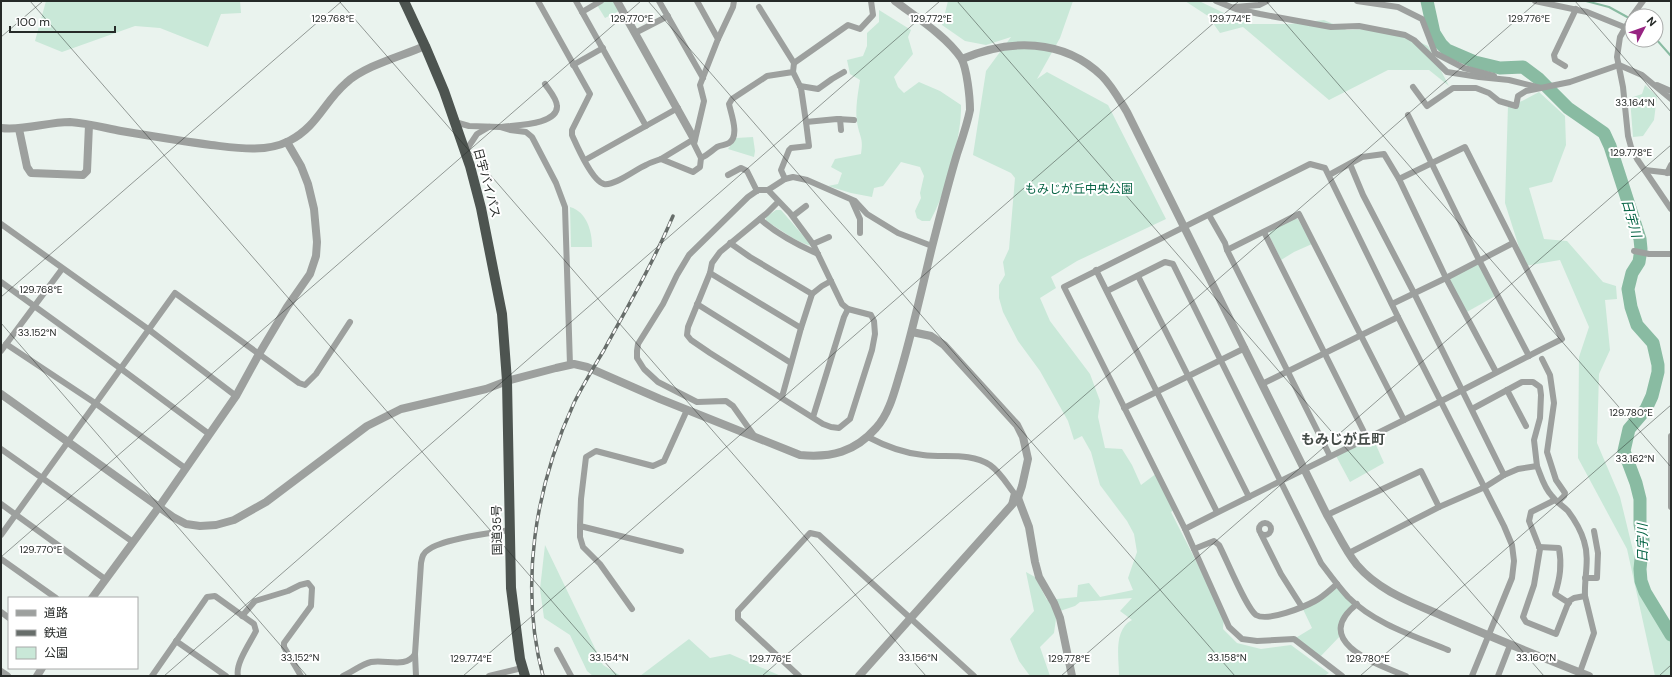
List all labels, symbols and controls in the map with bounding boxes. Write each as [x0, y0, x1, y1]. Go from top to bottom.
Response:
scale bar [10, 8, 115, 34]
north arrow [1624, 8, 1664, 48]
text: 129.768°E [312, 12, 355, 25]
text: 129.770°E [611, 12, 654, 25]
text: 129.772°E [910, 12, 952, 25]
text: 129.774°E [1209, 12, 1251, 25]
text: 129.776°E [1508, 12, 1550, 25]
text: 100 m [16, 14, 50, 30]
text: N [1644, 14, 1659, 29]
text: 33.164°N [1615, 96, 1655, 109]
street label: 日宇バイパス [470, 146, 504, 220]
text: 129.778°E [1610, 146, 1652, 159]
park label: もみじが丘中央公園 [1025, 181, 1133, 197]
water label: 日宇川 [1618, 197, 1646, 241]
text: 129.768°E [20, 283, 63, 296]
text: 33.152°N [18, 326, 56, 339]
text: 129.780°E [1609, 406, 1653, 419]
district label: もみじが丘町 [1301, 430, 1385, 448]
text: 33.162°N [1616, 452, 1654, 465]
street label: 国道35号 [489, 505, 505, 555]
water label: 日宇川 [1634, 521, 1651, 563]
text: 129.770°E [20, 543, 63, 556]
legend [8, 597, 138, 669]
text: 道路 [44, 605, 68, 621]
text: 鉄道 [44, 625, 68, 641]
text: 公園 [44, 645, 68, 661]
text: 33.152°N [281, 651, 319, 664]
text: 33.154°N [589, 651, 629, 664]
text: 33.156°N [898, 651, 938, 664]
text: 33.158°N [1207, 651, 1247, 664]
text: 33.160°N [1516, 651, 1556, 664]
text: 129.774°E [450, 652, 492, 665]
text: 129.776°E [749, 652, 791, 665]
text: 129.778°E [1048, 652, 1090, 665]
text: 129.780°E [1346, 652, 1390, 665]

